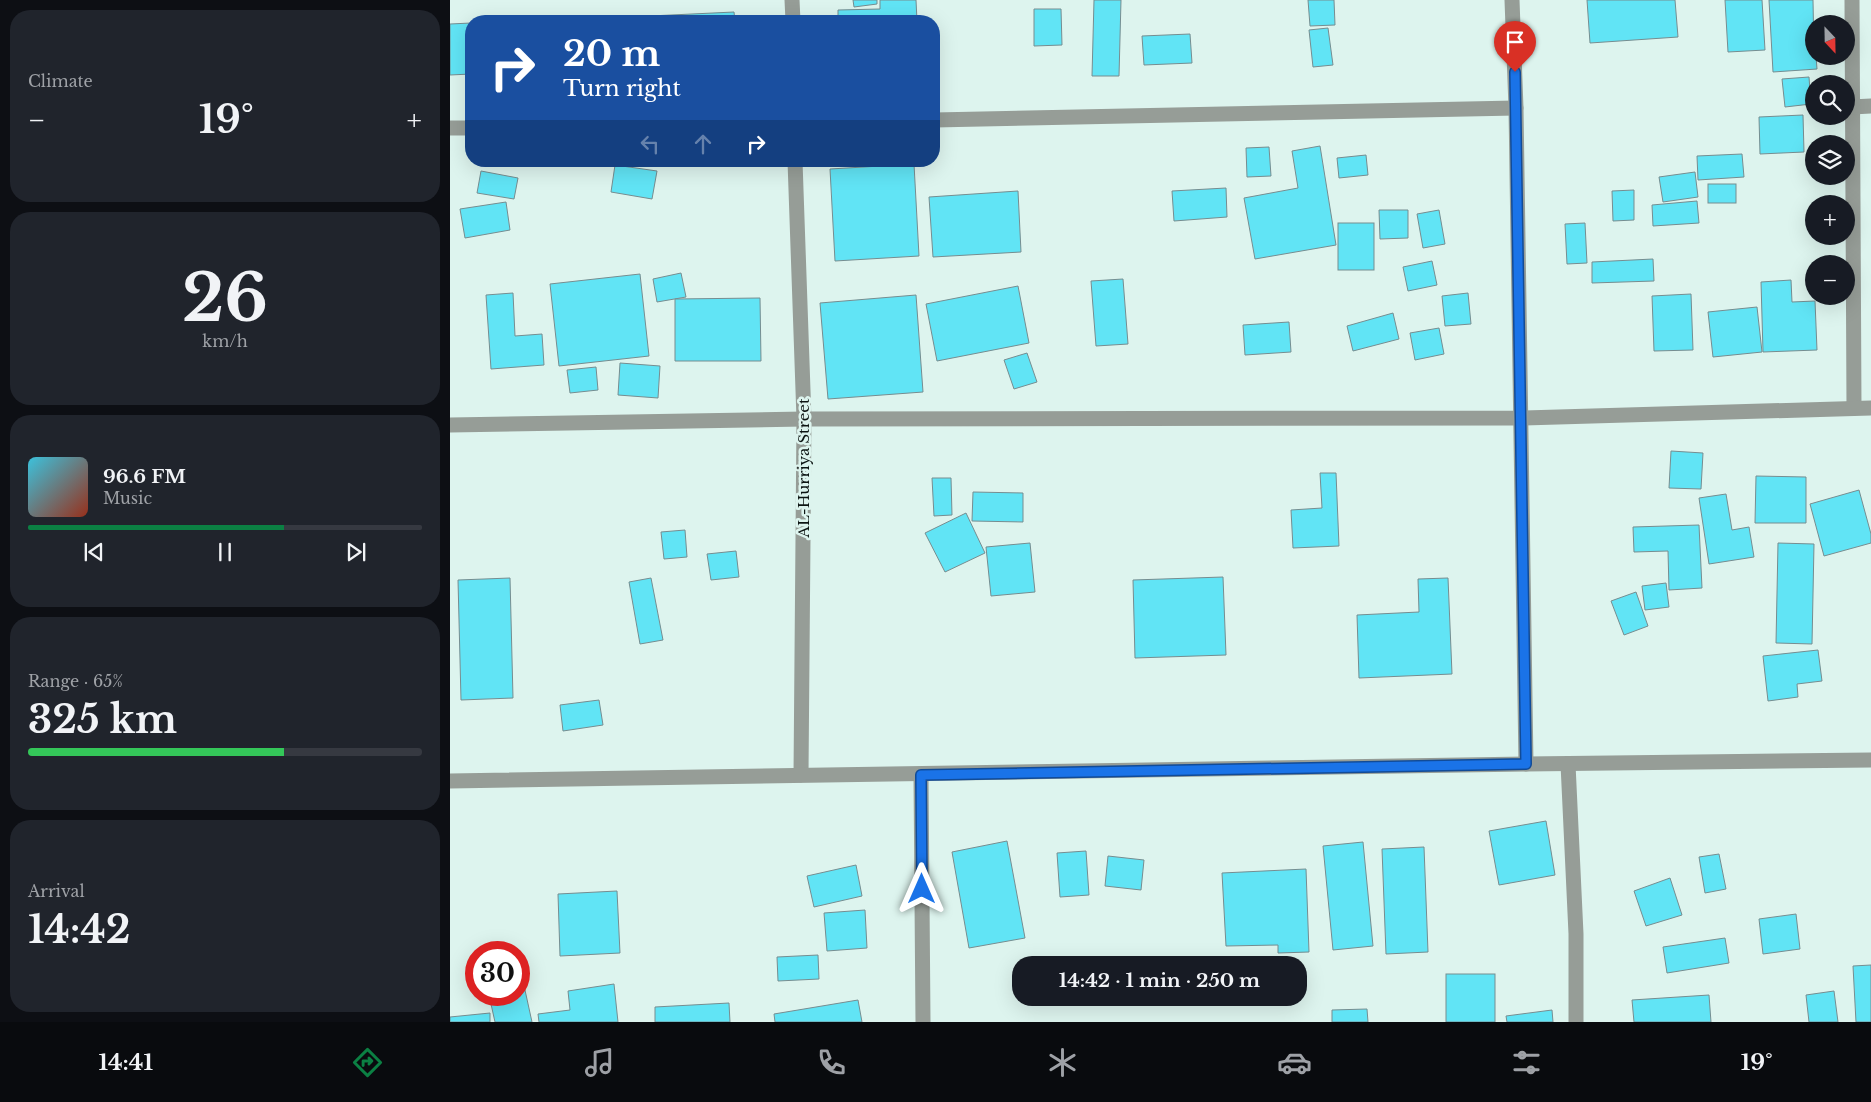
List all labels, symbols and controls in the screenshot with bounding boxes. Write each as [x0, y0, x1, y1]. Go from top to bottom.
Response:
north arrow [1805, 15, 1855, 65]
map controls [1805, 15, 1855, 305]
pin [1494, 21, 1536, 72]
icon: arrive [1501, 28, 1529, 56]
text: 20 m [563, 32, 660, 75]
icon: right [480, 35, 545, 100]
text: Climate [28, 71, 93, 91]
text: Turn right [563, 75, 681, 102]
button: search [1805, 75, 1855, 125]
text: 19° [199, 96, 254, 143]
text: − [28, 103, 46, 138]
text: + [407, 103, 422, 138]
icon: left [636, 130, 664, 158]
icon: ahead [689, 130, 717, 158]
icon: right [742, 130, 770, 158]
button: layers [1805, 135, 1855, 185]
button: + [1805, 195, 1855, 245]
button: − [1805, 255, 1855, 305]
text: 26 [182, 258, 268, 339]
text: km/h [202, 331, 248, 351]
street label: AL-Hurriya Street [794, 398, 813, 539]
text: 96.6 FM [103, 465, 186, 488]
text: Music [103, 488, 152, 508]
icon: previous [80, 538, 108, 566]
icon: pause [211, 538, 239, 566]
icon: next [342, 538, 370, 566]
text: Range · 65% [28, 671, 123, 691]
text: 325 km [28, 696, 177, 743]
position arrow [895, 862, 947, 914]
text: Arrival [28, 881, 85, 901]
text: 14:42 [28, 906, 131, 953]
speed limit sign: 30 [465, 941, 530, 1006]
text: 14:42 · 1 min · 250 m [1059, 969, 1260, 992]
icon: directions [350, 1045, 385, 1080]
icon: music [582, 1045, 617, 1080]
icon: phone [814, 1045, 849, 1080]
icon: climate [1045, 1045, 1080, 1080]
icon: car [1277, 1045, 1312, 1080]
icon: filters [1509, 1045, 1544, 1080]
text: 14:41 [98, 1049, 153, 1076]
text: 19° [1741, 1049, 1773, 1076]

